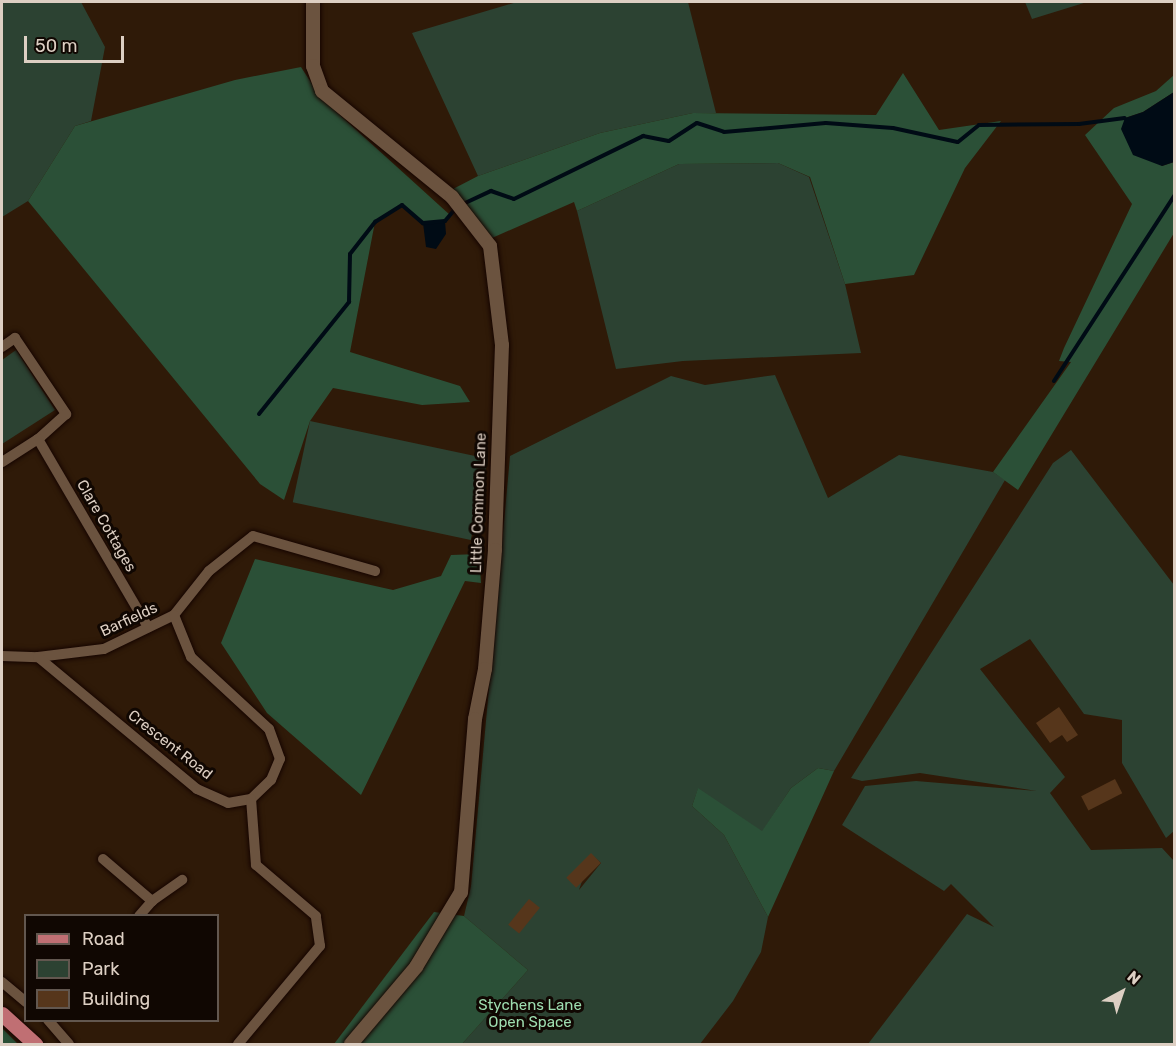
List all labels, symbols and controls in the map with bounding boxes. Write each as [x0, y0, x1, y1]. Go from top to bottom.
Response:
scale bar [27, 24, 128, 62]
text: 50 m [35, 35, 78, 57]
street label: Little Common Lane [468, 433, 490, 573]
street label: Clare Cottages [72, 477, 140, 575]
street label: Barfields [98, 599, 160, 641]
street label: Crescent Road [124, 706, 216, 784]
legend [24, 914, 219, 1022]
text: Road [82, 928, 125, 950]
text: Park [82, 958, 119, 980]
north arrow [1092, 962, 1152, 1022]
text: N [1123, 967, 1144, 989]
text: Building [82, 988, 150, 1010]
park label: Stychens Lane Open Space [478, 996, 582, 1031]

